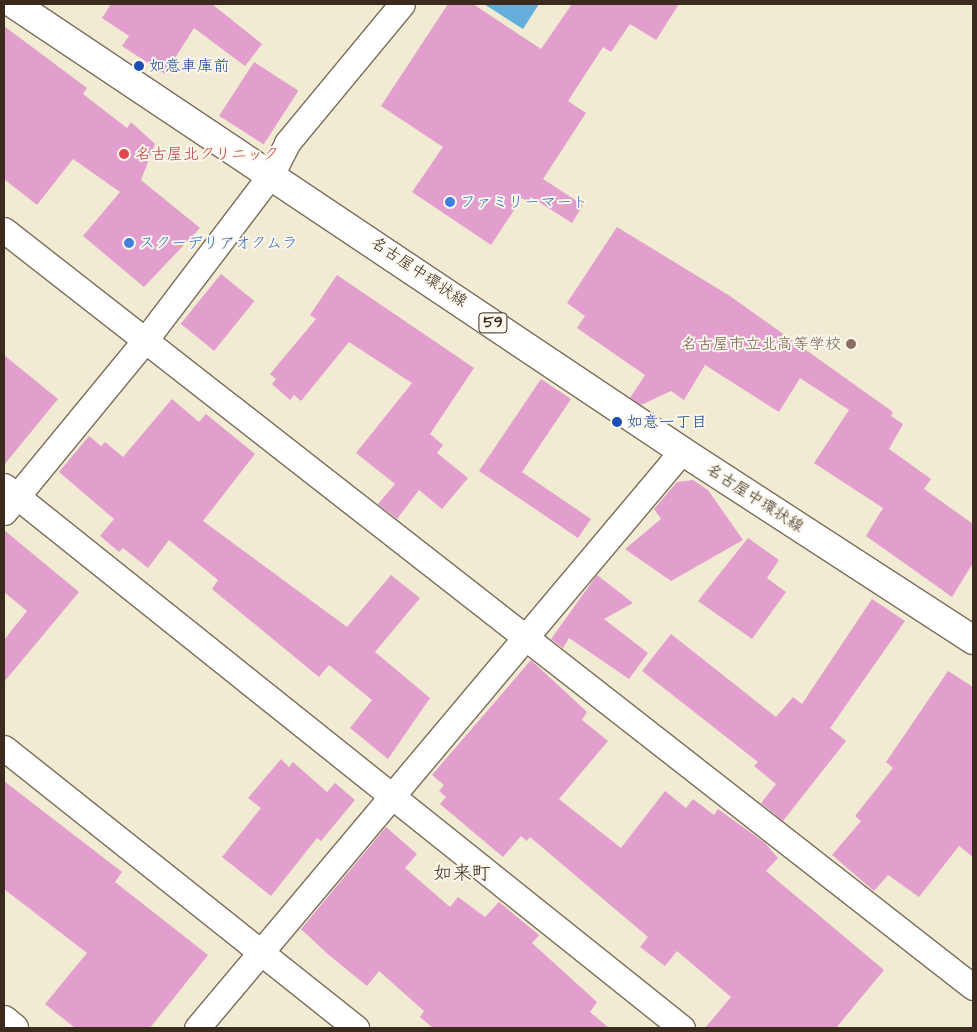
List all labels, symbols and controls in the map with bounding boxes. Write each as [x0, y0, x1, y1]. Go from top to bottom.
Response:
place label: 如意車庫前 [149, 56, 229, 76]
marker: 如意車庫前 [133, 60, 145, 72]
place label: 名古屋北クリニック [135, 144, 279, 164]
marker: 名古屋北クリニック [117, 147, 131, 161]
place label: ファミリーマート [460, 192, 588, 212]
marker: ファミリーマート [444, 196, 456, 208]
place label: スクーデリアオクムラ [139, 233, 299, 253]
street label: 名古屋中環状線 [367, 233, 471, 311]
marker: スクーデリアオクムラ [123, 237, 135, 249]
road number: 59 [478, 310, 508, 336]
place label: 名古屋市立北高等学校 [681, 334, 841, 354]
marker: 名古屋市立北高等学校 [845, 338, 857, 350]
place label: 如意一丁目 [627, 412, 707, 432]
marker: 如意一丁目 [611, 416, 623, 428]
street label: 名古屋中環状線 [703, 459, 807, 537]
district label: 如来町 [434, 863, 490, 885]

